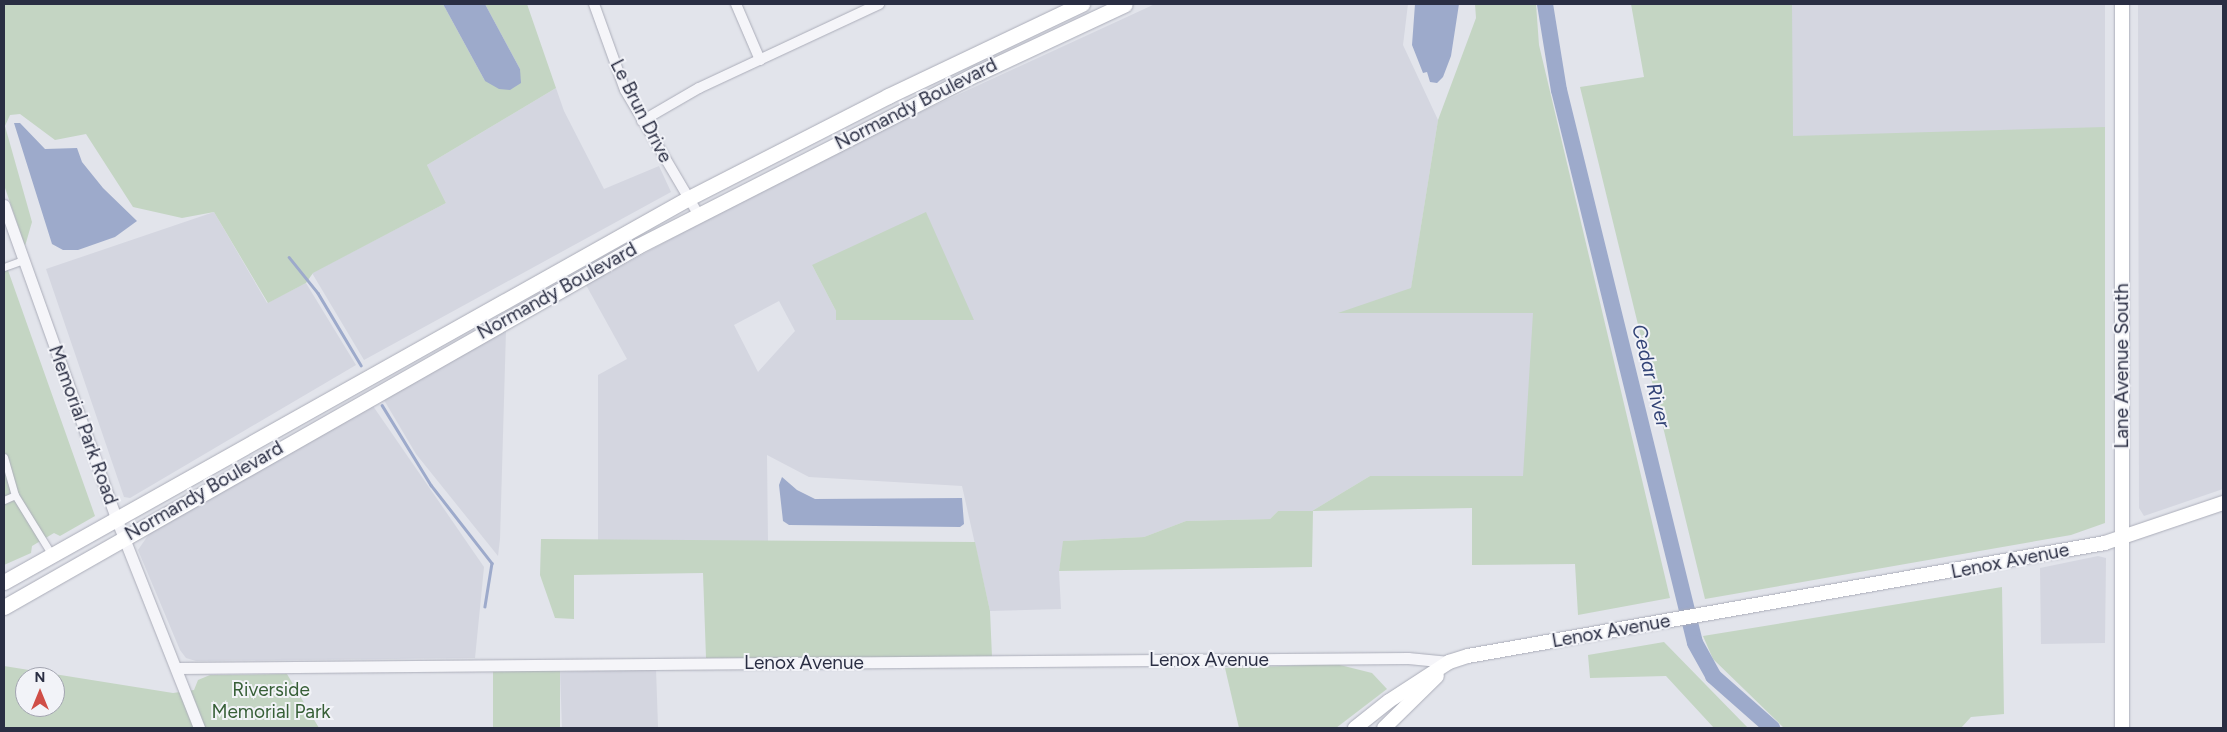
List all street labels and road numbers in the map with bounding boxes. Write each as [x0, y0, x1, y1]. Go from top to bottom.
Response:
street label: Normandy Boulevard [831, 53, 1001, 155]
street label: Le Brun Drive [605, 56, 677, 166]
street label: Normandy Boulevard [473, 238, 641, 344]
street label: Lane Avenue South [2111, 283, 2133, 449]
street label: Memorial Park Road [44, 342, 122, 508]
street label: Normandy Boulevard [121, 436, 287, 546]
street label: Lenox Avenue [1949, 538, 2071, 584]
street label: Lenox Avenue [1550, 609, 1672, 653]
street label: Lenox Avenue [1149, 649, 1269, 671]
street label: Lenox Avenue [744, 652, 864, 674]

